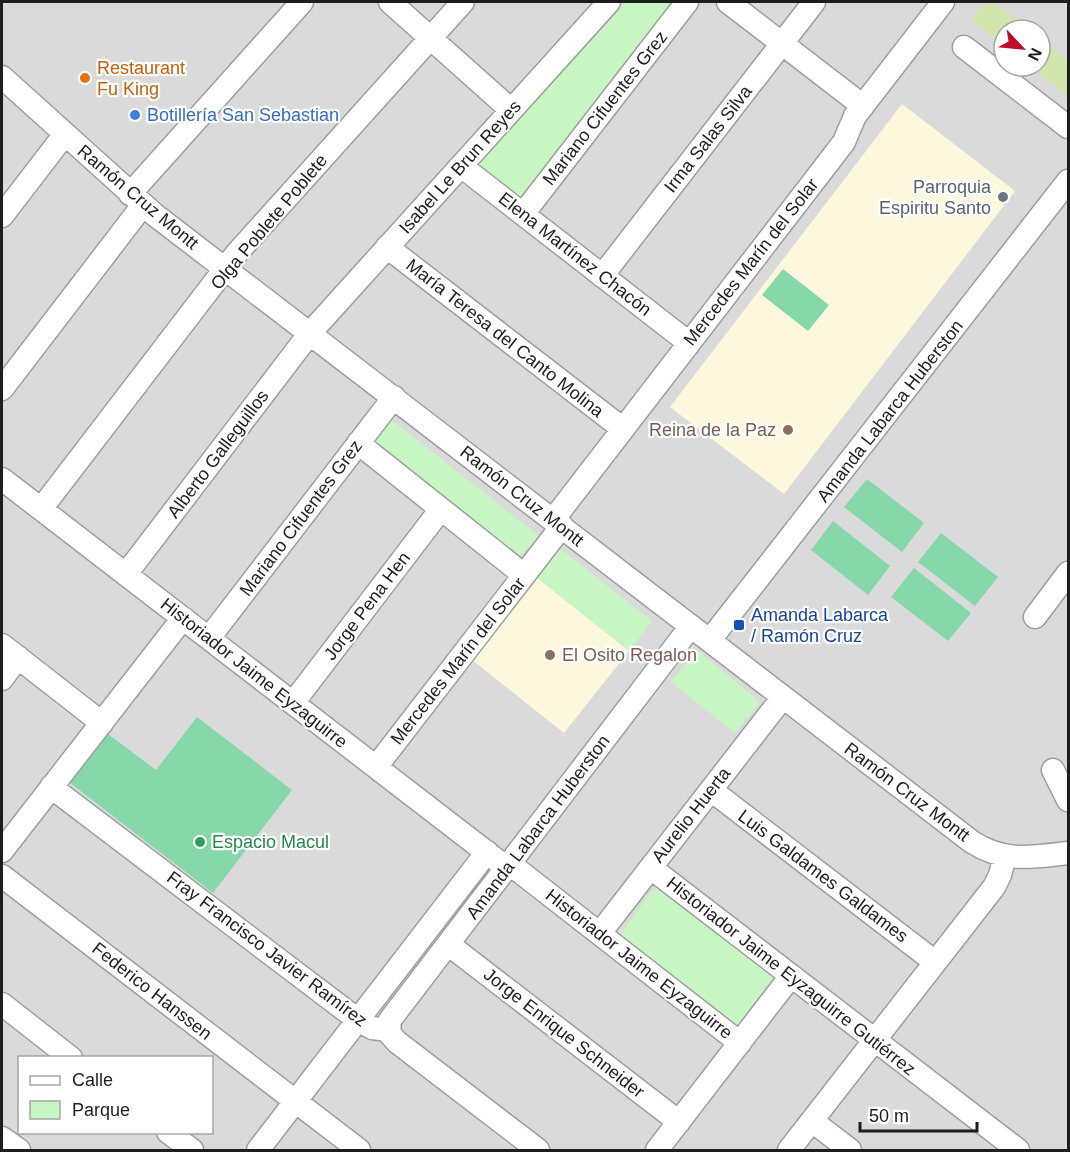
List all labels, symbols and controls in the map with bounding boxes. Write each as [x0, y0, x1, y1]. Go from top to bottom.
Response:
north arrow [992, 18, 1052, 78]
street label: Mariano Cifuentes Grez [539, 27, 671, 189]
text: N [1025, 45, 1045, 63]
place label: Restaurant Fu King [97, 58, 185, 99]
marker: Restaurant Fu King [78, 71, 92, 85]
street label: Irma Salas Silva [660, 81, 757, 196]
street label: Isabel Le Brun Reyes [395, 96, 525, 238]
place label: Botillería San Sebastian [147, 105, 339, 125]
marker: Botillería San Sebastian [128, 108, 142, 122]
street label: Ramón Cruz Montt [74, 141, 202, 253]
street label: Olga Poblete Poblete [207, 150, 331, 294]
street label: Mercedes Marín del Solar [680, 175, 822, 349]
place label: Parroquia Espiritu Santo [879, 177, 992, 218]
street label: Elena Martínez Chacón [495, 188, 655, 320]
marker: Parroquia Espiritu Santo [996, 190, 1010, 204]
street label: María Teresa del Canto Molina [402, 255, 608, 422]
street label: Amanda Labarca Huberston [813, 316, 967, 506]
street label: Alberto Galleguillos [163, 386, 273, 522]
place label: Reina de la Paz [649, 420, 776, 440]
marker: Reina de la Paz [781, 423, 795, 437]
street label: Mariano Cifuentes Grez [236, 436, 366, 600]
street label: Ramón Cruz Montt [456, 442, 588, 550]
street label: Jorge Pena Hen [320, 548, 414, 664]
street label: Mercedes Marín del Solar [387, 574, 529, 748]
street label: Historiador Jaime Eyzaguirre [157, 594, 351, 752]
place label: Amanda Labarca / Ramón Cruz [751, 605, 889, 646]
marker: Amanda Labarca / Ramón Cruz [732, 618, 746, 632]
place label: El Osito Regalon [562, 645, 697, 665]
marker: El Osito Regalon [543, 648, 557, 662]
street label: Amanda Labarca Huberston [462, 731, 614, 923]
street label: Ramón Cruz Montt [841, 739, 973, 845]
street label: Aurelio Huerta [648, 763, 735, 866]
street label: Luis Galdames Galdames [734, 806, 912, 946]
place label: Espacio Macul [212, 832, 329, 852]
marker: Espacio Macul [193, 835, 207, 849]
street label: Fray Francisco Javier Ramírez [163, 867, 371, 1031]
street label: Historiador Jaime Eyzaguirre Gutiérrez [663, 873, 919, 1079]
street label: Historiador Jaime Eyzaguirre [542, 885, 736, 1043]
street label: Federico Hanssen [88, 938, 216, 1044]
street label: Jorge Enrique Schneider [480, 964, 648, 1102]
legend [18, 1056, 213, 1134]
text: Calle [72, 1070, 113, 1090]
scale bar [860, 1095, 977, 1133]
text: Parque [72, 1100, 130, 1120]
text: 50 m [869, 1106, 909, 1126]

